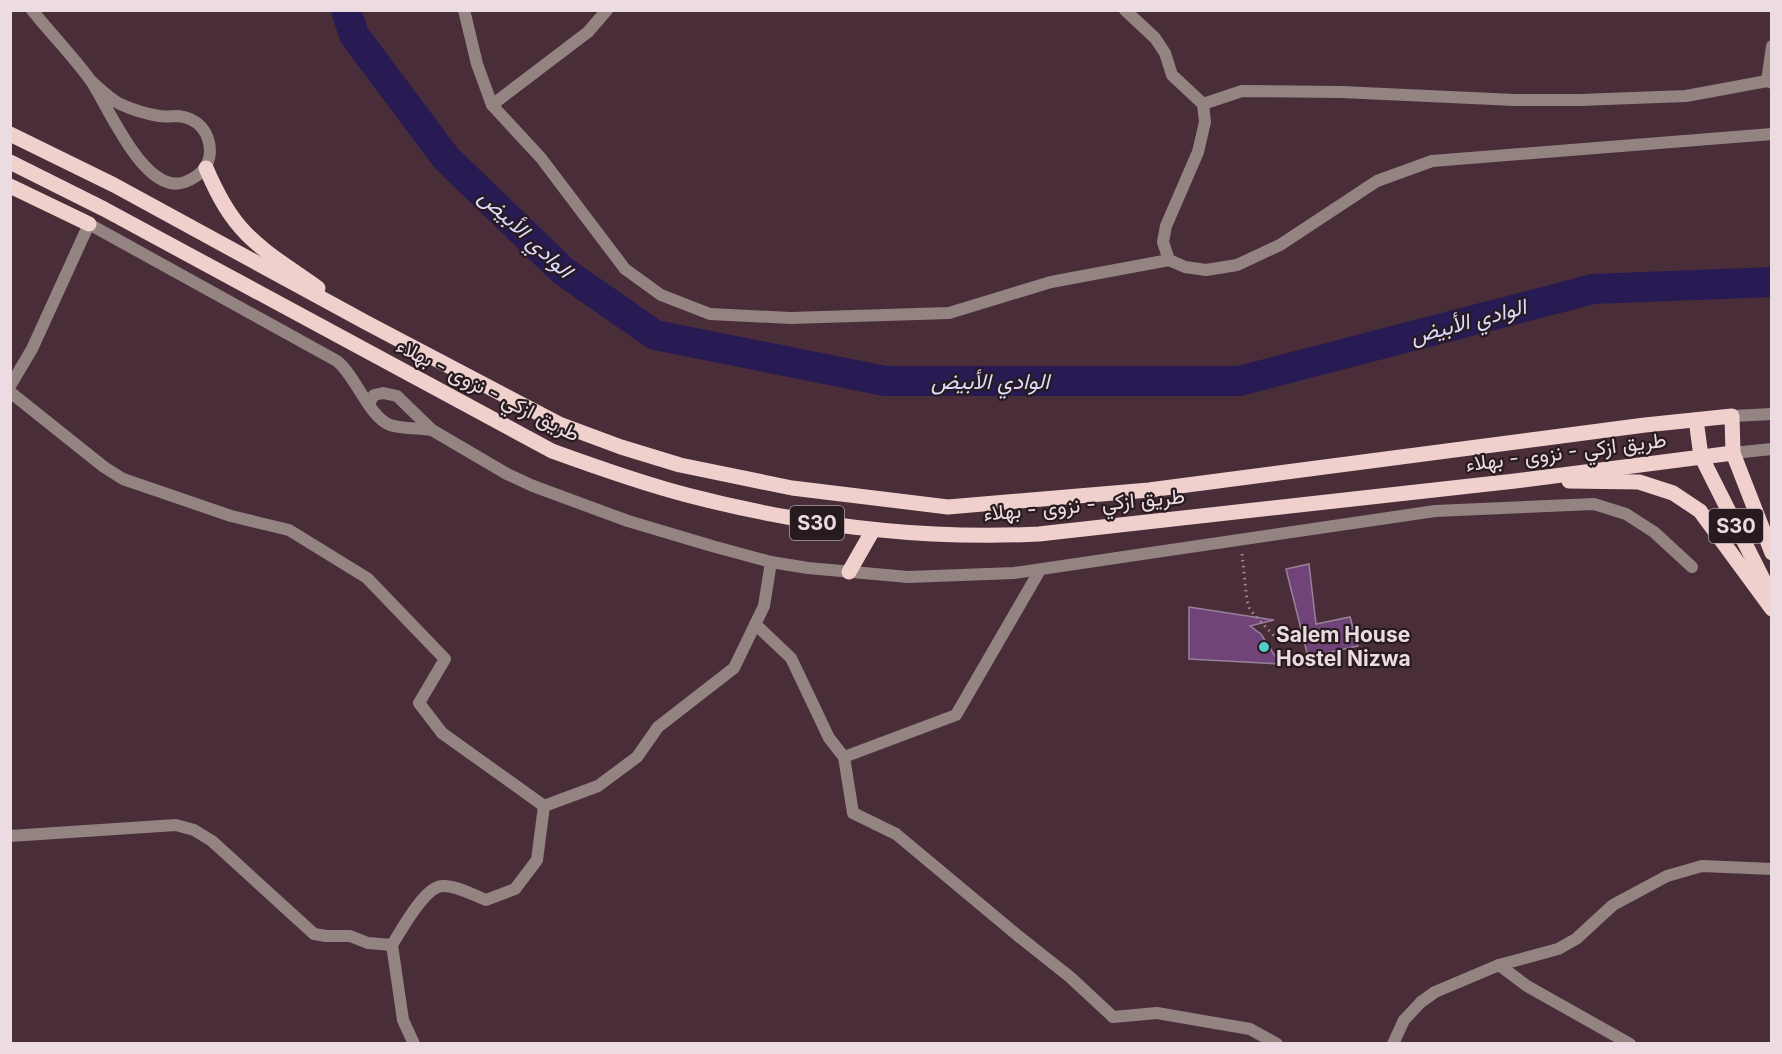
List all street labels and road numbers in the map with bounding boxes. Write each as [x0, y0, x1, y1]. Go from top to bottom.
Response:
street label: طريق ازكي - نزوى - بهلاء [390, 333, 584, 451]
street label: طريق ازكي - نزوى - بهلاء [1464, 427, 1668, 481]
street label: طريق ازكي - نزوى - بهلاء [982, 483, 1186, 531]
road number: S30 [790, 506, 844, 540]
road number: S30 [1709, 509, 1763, 543]

